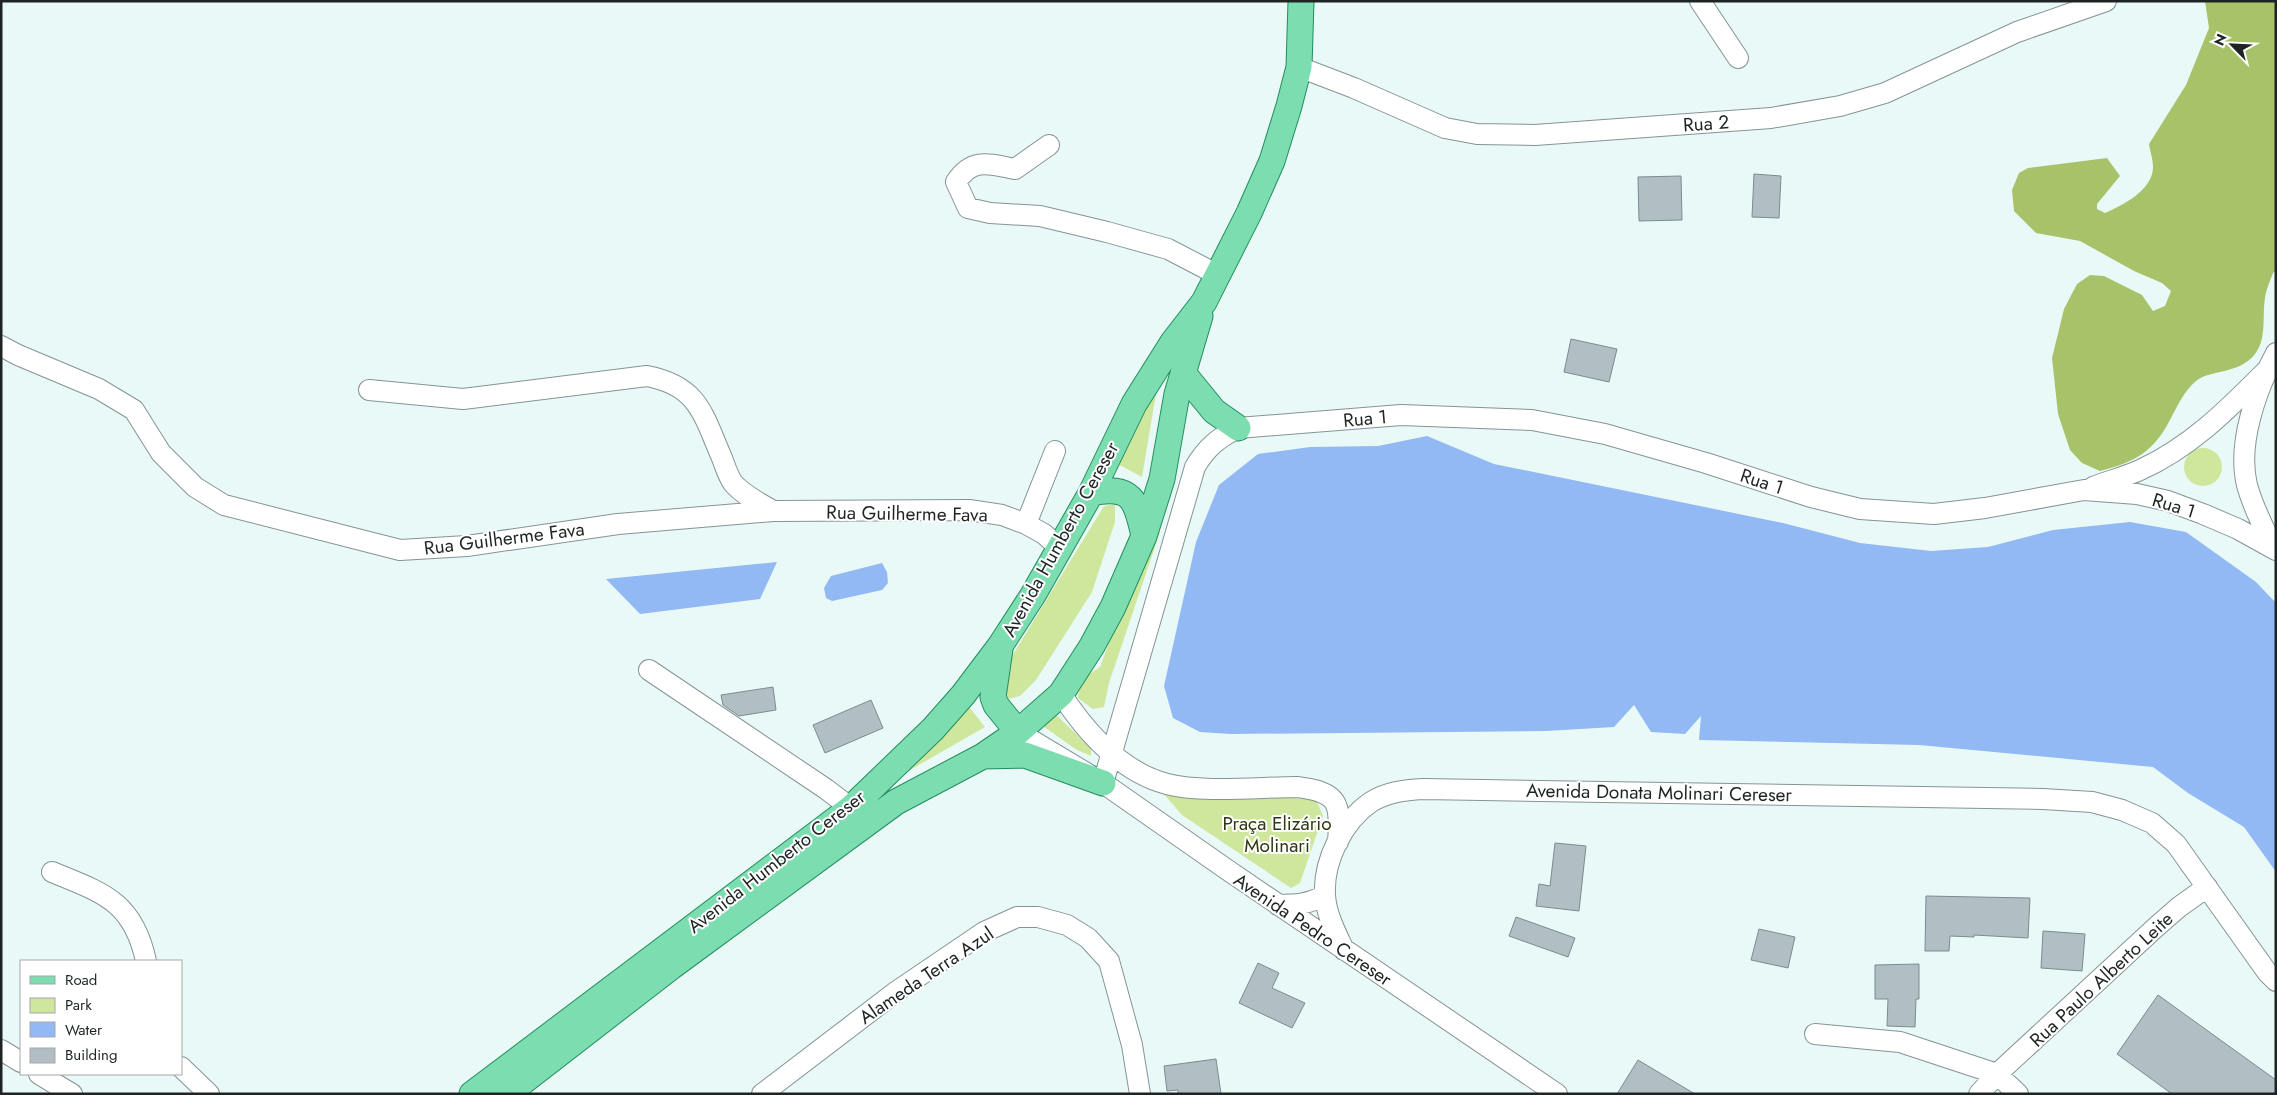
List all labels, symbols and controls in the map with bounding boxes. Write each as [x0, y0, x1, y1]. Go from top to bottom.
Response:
north arrow [2207, 20, 2257, 70]
text: N [2209, 31, 2232, 49]
street label: Rua 2 [1682, 108, 1730, 139]
street label: Rua 1 [1342, 403, 1388, 434]
street label: Avenida Humberto Cereser [996, 437, 1126, 642]
street label: Rua 1 [1737, 462, 1787, 501]
street label: Rua 1 [2149, 486, 2199, 525]
street label: Rua Guilherme Fava [826, 499, 988, 528]
street label: Rua Guilherme Fava [422, 515, 586, 562]
street label: Avenida Donata Molinari Cereser [1526, 777, 1793, 808]
street label: Avenida Humberto Cereser [682, 783, 871, 939]
park label: Praça Elizário Molinari [1222, 810, 1332, 859]
street label: Avenida Pedro Cereser [1228, 866, 1398, 993]
street label: Rua Paulo Alberto Leite [2024, 906, 2179, 1053]
street label: Alameda Terra Azul [854, 920, 999, 1031]
legend [20, 960, 182, 1075]
text: Road [65, 969, 97, 991]
text: Park [65, 994, 92, 1016]
text: Water [65, 1019, 103, 1041]
text: Building [65, 1044, 117, 1066]

